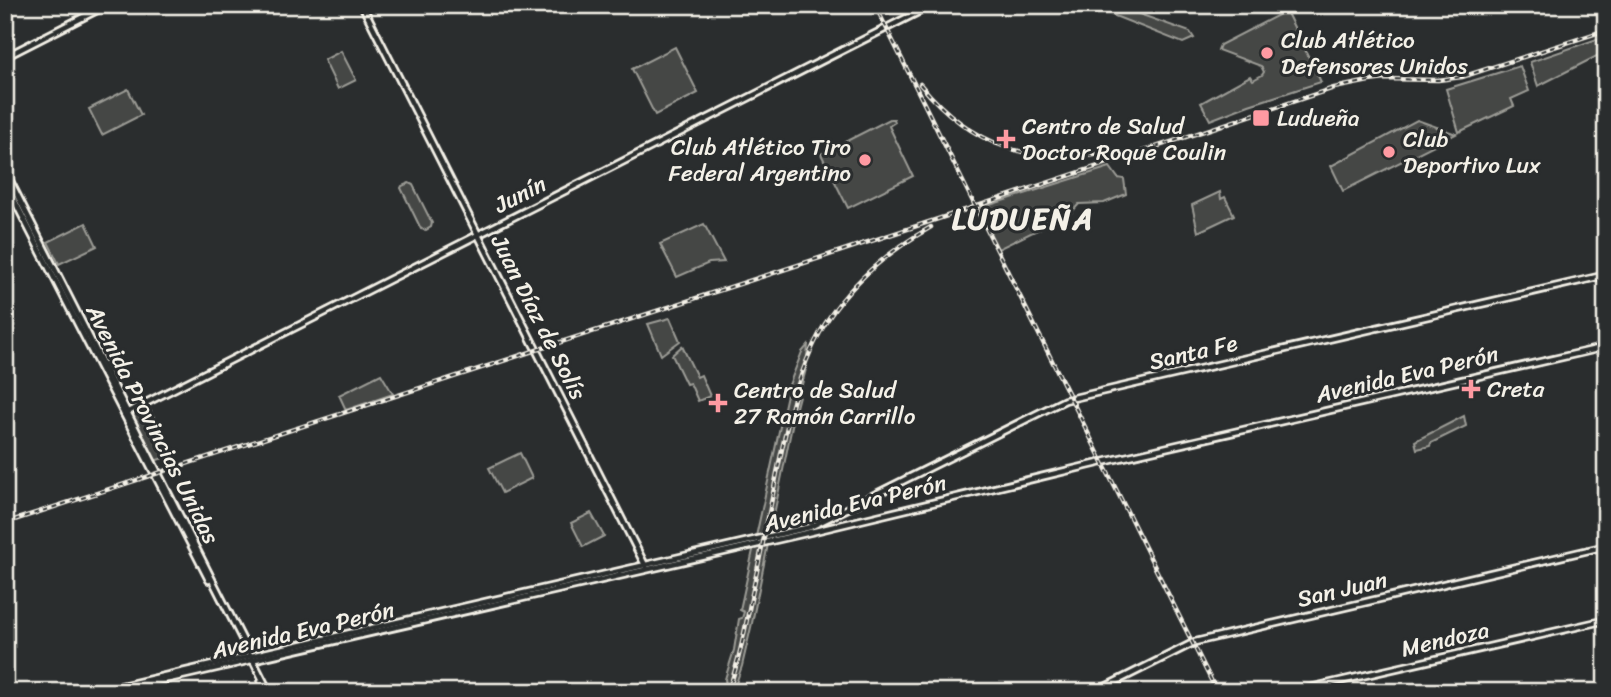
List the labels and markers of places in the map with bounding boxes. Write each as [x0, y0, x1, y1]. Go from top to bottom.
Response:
place label: Club Atlético Defensores Unidos [1281, 20, 1468, 87]
marker: Club Atlético Defensores Unidos [1259, 45, 1275, 61]
place label: Ludueña [1277, 98, 1359, 139]
place label: Centro de Salud Doctor Roque Coulin [1022, 106, 1226, 173]
marker: Ludueña [1251, 108, 1271, 128]
place label: Club Deportivo Lux [1403, 119, 1541, 186]
place label: Club Atlético Tiro Federal Argentino [669, 127, 851, 194]
marker: Centro de Salud Doctor Roque Coulin [996, 129, 1016, 149]
marker: Club Deportivo Lux [1381, 144, 1397, 160]
marker: Club Atlético Tiro Federal Argentino [857, 152, 873, 168]
place label: Creta [1487, 369, 1545, 410]
place label: Centro de Salud 27 Ramón Carrillo [734, 370, 916, 437]
marker: Creta [1461, 379, 1481, 399]
marker: Centro de Salud 27 Ramón Carrillo [708, 393, 728, 413]

